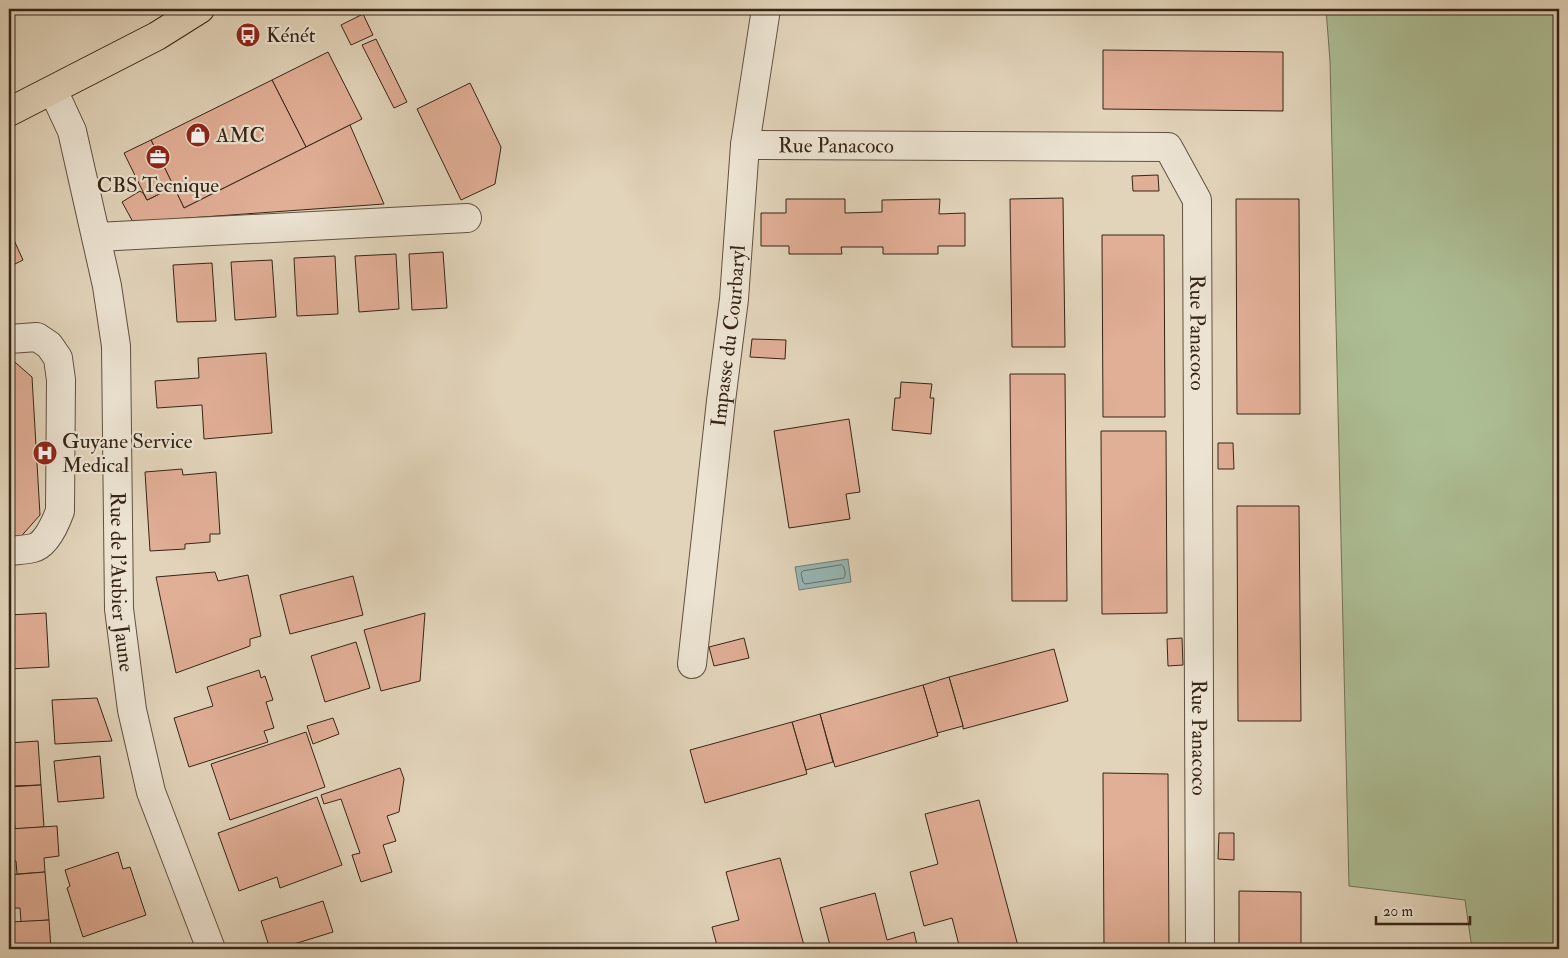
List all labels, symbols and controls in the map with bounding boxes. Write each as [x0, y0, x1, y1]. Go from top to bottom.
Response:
bus stop icon: Kénét [235, 22, 261, 48]
place label: Kénét [266, 22, 316, 49]
shop icon: AMC [185, 122, 211, 148]
place label: AMC [215, 122, 265, 149]
street label: Rue Panacoco [778, 132, 894, 160]
office icon: CBS Tecnique [145, 144, 171, 170]
place label: CBS Tecnique [97, 172, 219, 199]
street label: Impasse du Courbaryl [705, 244, 752, 428]
street label: Rue Panacoco [1183, 275, 1211, 391]
place label: Guyane Service Medical [62, 428, 193, 479]
hospital icon: Guyane Service Medical [32, 440, 58, 466]
street label: Rue de l'Aubier Jaune [104, 492, 140, 674]
street label: Rue Panacoco [1185, 680, 1212, 796]
scale bar [1376, 893, 1469, 925]
text: 20 m [1383, 902, 1413, 921]

